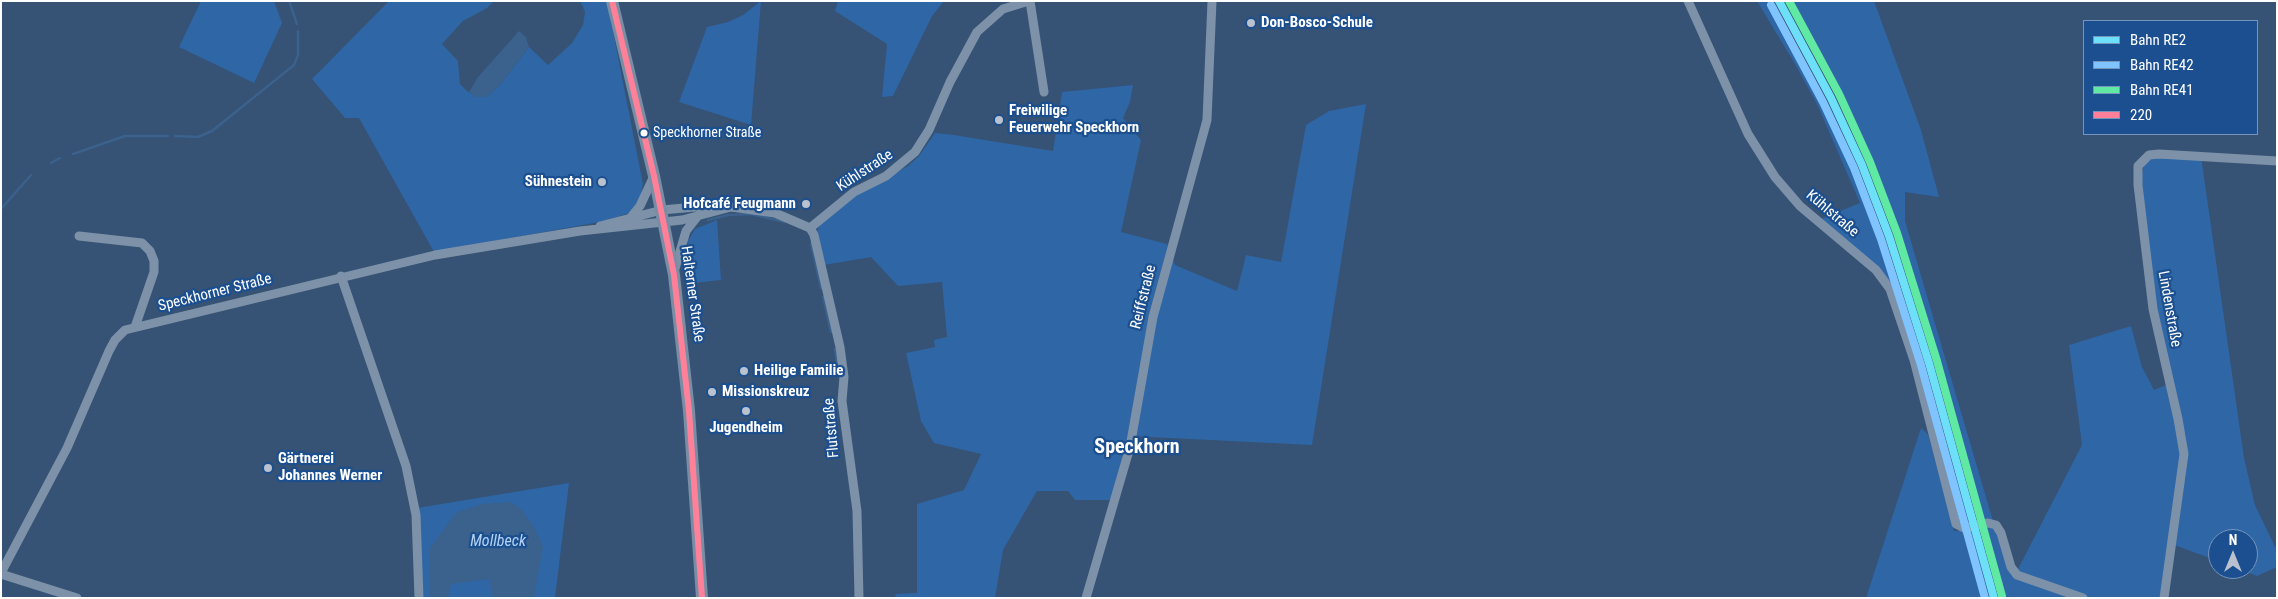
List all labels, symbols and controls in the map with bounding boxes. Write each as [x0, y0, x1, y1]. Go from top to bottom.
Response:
place label: Don-Bosco-Schule [1261, 14, 1373, 32]
marker: Don-Bosco-Schule [1245, 17, 1257, 29]
legend [2083, 20, 2258, 135]
text: Bahn RE2 [2130, 31, 2186, 49]
text: Bahn RE42 [2130, 56, 2194, 74]
text: Bahn RE41 [2130, 81, 2194, 99]
place label: Freiwilige Feuerwehr Speckhorn [1009, 102, 1139, 137]
text: 220 [2130, 106, 2152, 124]
marker: Freiwilige Feuerwehr Speckhorn [993, 114, 1005, 126]
place label: Speckhorner Straße [653, 125, 761, 141]
marker: Speckhorner Straße [639, 128, 649, 138]
street label: Kühlstraße [833, 146, 897, 196]
place label: Sühnestein [525, 173, 592, 191]
marker: Sühnestein [596, 176, 608, 188]
street label: Kühlstraße [1802, 187, 1862, 241]
place label: Hofcafé Feugmann [683, 195, 796, 213]
marker: Hofcafé Feugmann [800, 198, 812, 210]
street label: Halterner Straße [676, 245, 708, 343]
street label: Reiffstraße [1127, 263, 1161, 331]
street label: Lindenstraße [2153, 269, 2185, 349]
street label: Speckhorner Straße [157, 270, 273, 316]
place label: Heilige Familie [754, 362, 844, 380]
marker: Heilige Familie [738, 365, 750, 377]
place label: Missionskreuz [722, 383, 810, 401]
marker: Missionskreuz [706, 386, 718, 398]
street label: Flutstraße [820, 397, 844, 459]
marker: Jugendheim [740, 405, 752, 417]
place label: Jugendheim [709, 419, 783, 437]
district label: Speckhorn [1094, 436, 1180, 460]
place label: Gärtnerei Johannes Werner [278, 450, 382, 485]
marker: Gärtnerei Johannes Werner [262, 462, 274, 474]
north arrow [2208, 529, 2258, 579]
water label: Mollbeck [470, 532, 526, 552]
text: N [2229, 532, 2237, 548]

